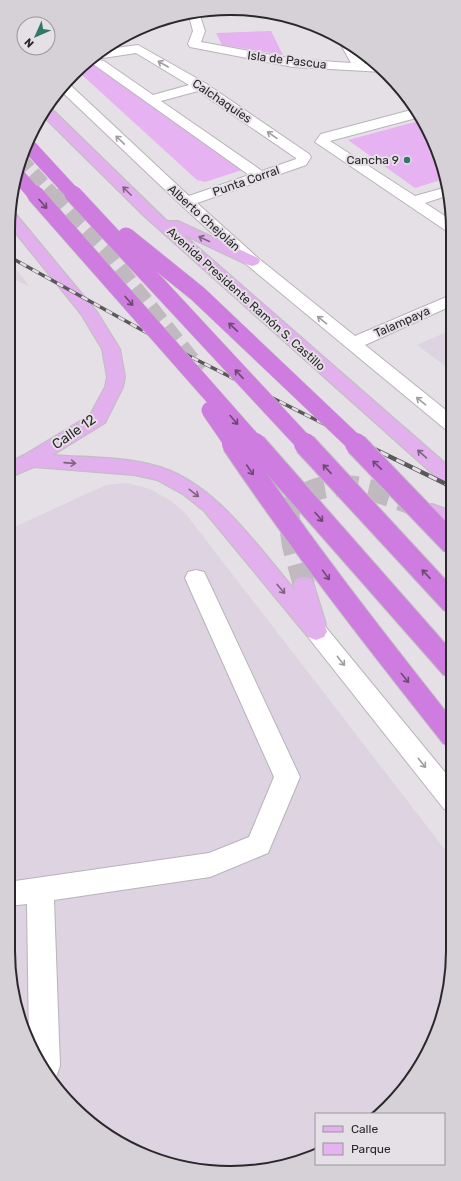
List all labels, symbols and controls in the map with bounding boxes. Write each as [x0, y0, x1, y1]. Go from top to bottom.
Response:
north arrow [16, 16, 56, 56]
text: N [22, 35, 37, 50]
street label: Isla de Pascua [247, 48, 327, 72]
one-way arrow [157, 59, 169, 67]
street label: Calchaquíes [190, 76, 254, 126]
one-way arrow [266, 131, 277, 139]
one-way arrow [115, 135, 125, 145]
place label: Cancha 9 [346, 153, 399, 167]
marker: Cancha 9 [402, 155, 412, 165]
street label: Punta Corral [211, 163, 281, 199]
street label: Alberto Chejolán [165, 182, 243, 254]
one-way arrow [122, 186, 132, 196]
one-way arrow [38, 198, 47, 208]
street label: Avenida Presidente Ramón S. Castillo [164, 224, 328, 374]
one-way arrow [199, 235, 211, 242]
one-way arrow [125, 296, 134, 306]
street label: Talampaya [372, 304, 432, 340]
one-way arrow [316, 315, 327, 324]
one-way arrow [227, 322, 238, 331]
one-way arrow [234, 369, 244, 379]
one-way arrow [416, 396, 427, 405]
street label: Calle 12 [49, 411, 99, 453]
one-way arrow [229, 414, 238, 425]
one-way arrow [417, 450, 428, 459]
one-way arrow [63, 460, 76, 467]
one-way arrow [372, 460, 382, 470]
one-way arrow [246, 464, 254, 475]
one-way arrow [323, 464, 332, 474]
one-way arrow [189, 488, 200, 497]
one-way arrow [315, 512, 324, 522]
one-way arrow [421, 569, 430, 580]
one-way arrow [322, 570, 330, 581]
one-way arrow [276, 584, 286, 594]
one-way arrow [336, 656, 345, 667]
one-way arrow [401, 673, 410, 684]
one-way arrow [418, 757, 426, 768]
legend [315, 1113, 445, 1165]
text: Calle [351, 1122, 378, 1136]
text: Parque [351, 1142, 391, 1156]

